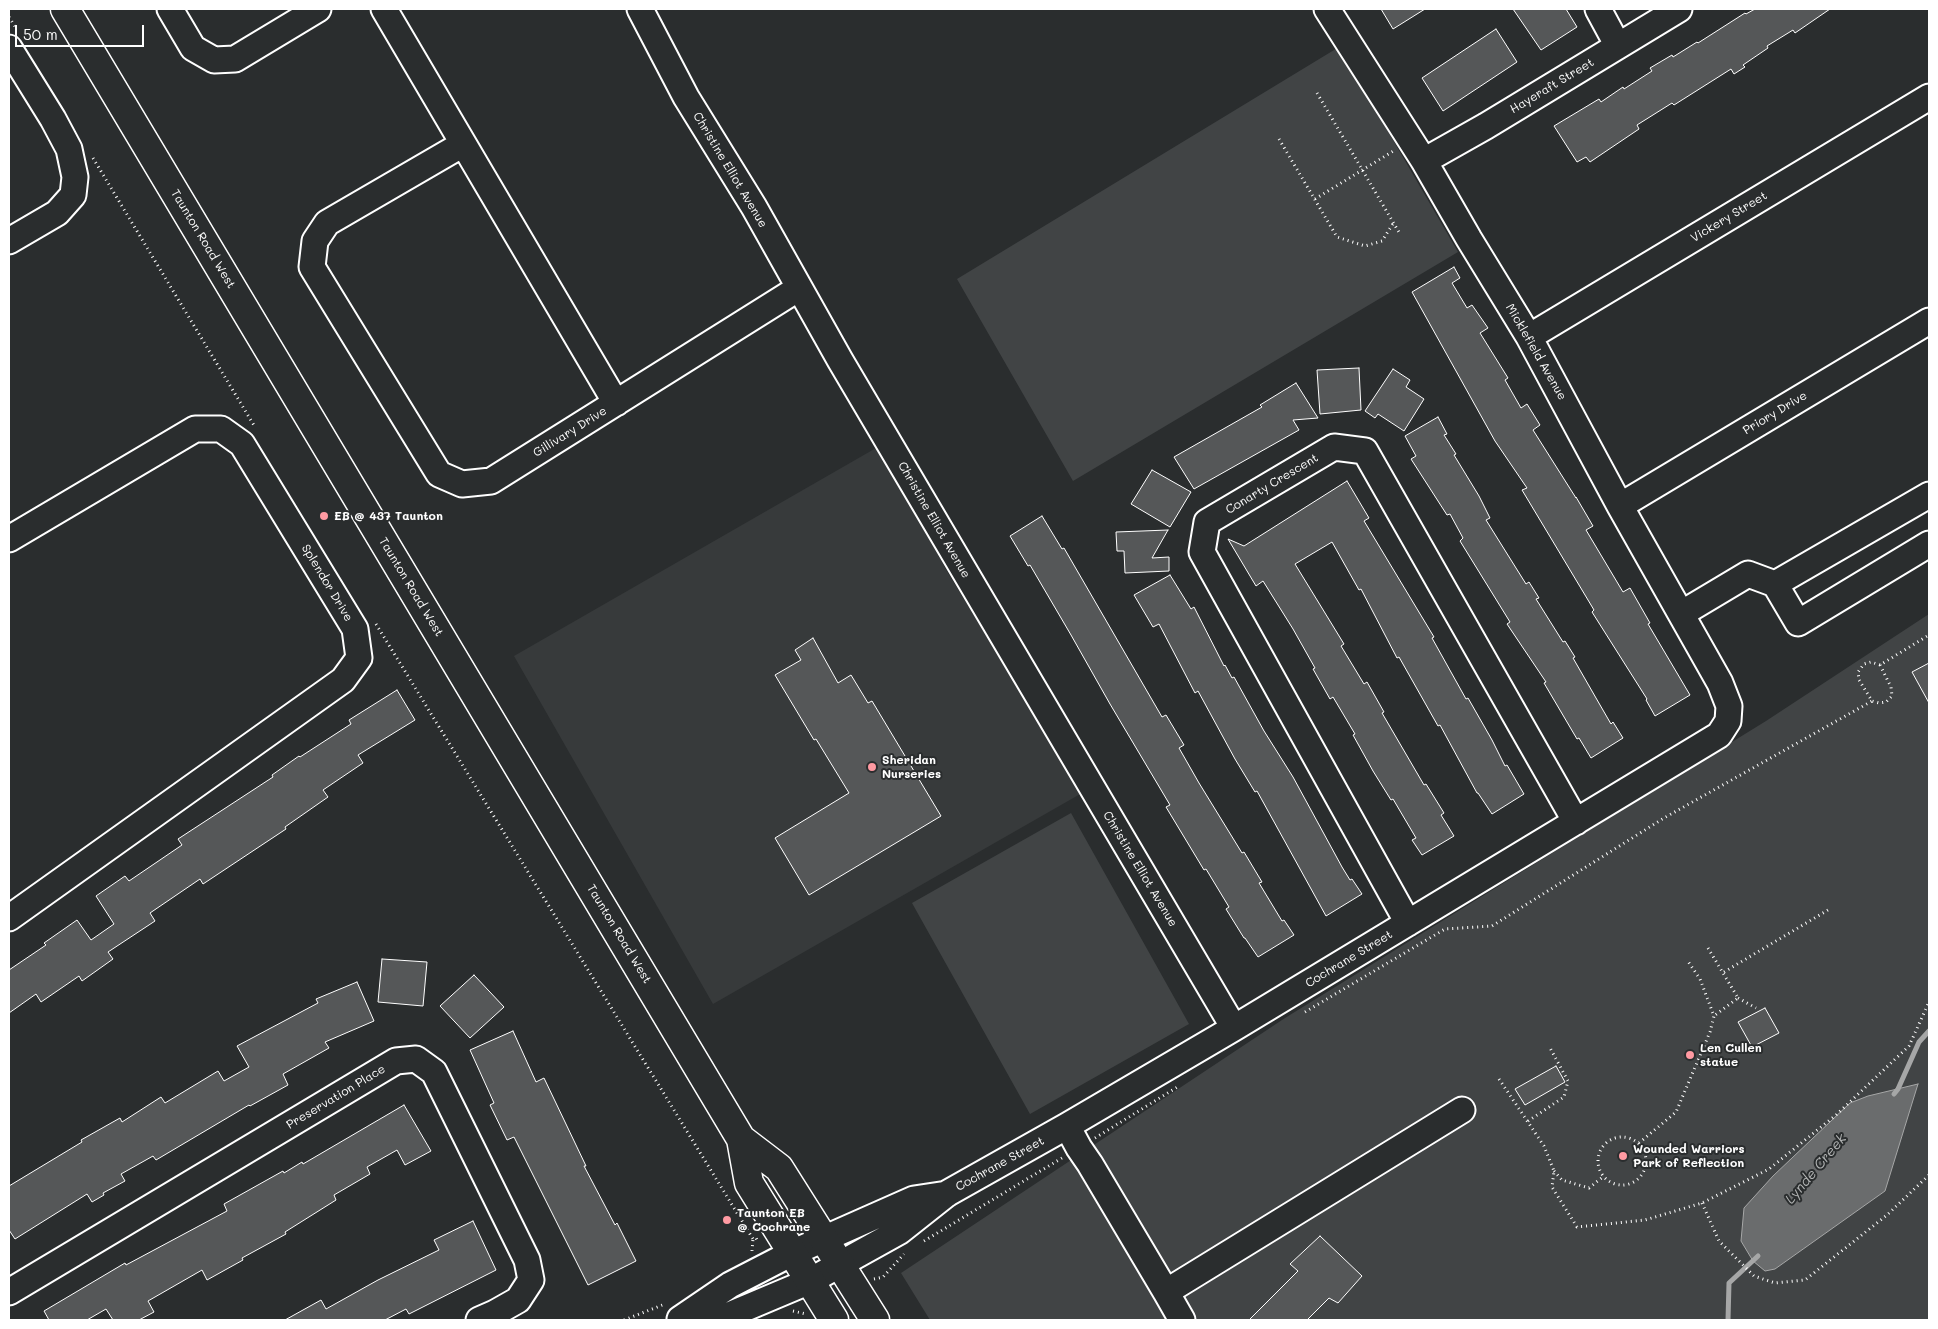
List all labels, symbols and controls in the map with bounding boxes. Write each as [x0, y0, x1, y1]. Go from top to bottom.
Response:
scale bar [18, 15, 146, 47]
text: 50 m [23, 24, 58, 44]
street label: Hayeraft Street [1507, 55, 1597, 117]
street label: Christine Elliot Avenue [690, 110, 770, 230]
street label: Taunton Road West [168, 187, 238, 291]
street label: Vickery Street [1688, 189, 1770, 245]
street label: Micklefield Avenue [1503, 301, 1569, 403]
street label: Priory Drive [1740, 388, 1810, 438]
street label: Gillivary Drive [531, 404, 609, 460]
street label: Conarty Crescent [1223, 451, 1321, 517]
street label: Christine Elliot Avenue [895, 459, 973, 581]
place label: EB @ 437 Taunton [334, 509, 443, 523]
marker: EB @ 437 Taunton [318, 510, 330, 522]
street label: Taunton Road West [376, 535, 446, 639]
street label: Splendor Drive [298, 542, 356, 624]
place label: Sheridan Nurseries [882, 753, 941, 781]
marker: Sheridan Nurseries [866, 761, 878, 773]
street label: Christine Elliot Avenue [1100, 809, 1180, 929]
street label: Taunton Road West [584, 882, 654, 986]
street label: Cochrane Street [1303, 927, 1395, 991]
place label: Len Cullen statue [1700, 1041, 1762, 1069]
marker: Len Cullen statue [1684, 1049, 1696, 1061]
street label: Preservation Place [284, 1062, 388, 1132]
water label: Lynde Creek [1782, 1131, 1850, 1207]
street label: Cochrane Street [953, 1134, 1047, 1194]
place label: Wounded Warriors Park of Reflection [1633, 1142, 1745, 1170]
marker: Wounded Warriors Park of Reflection [1617, 1150, 1629, 1162]
place label: Taunton EB @ Cochrane [737, 1206, 810, 1234]
marker: Taunton EB @ Cochrane [721, 1214, 733, 1226]

